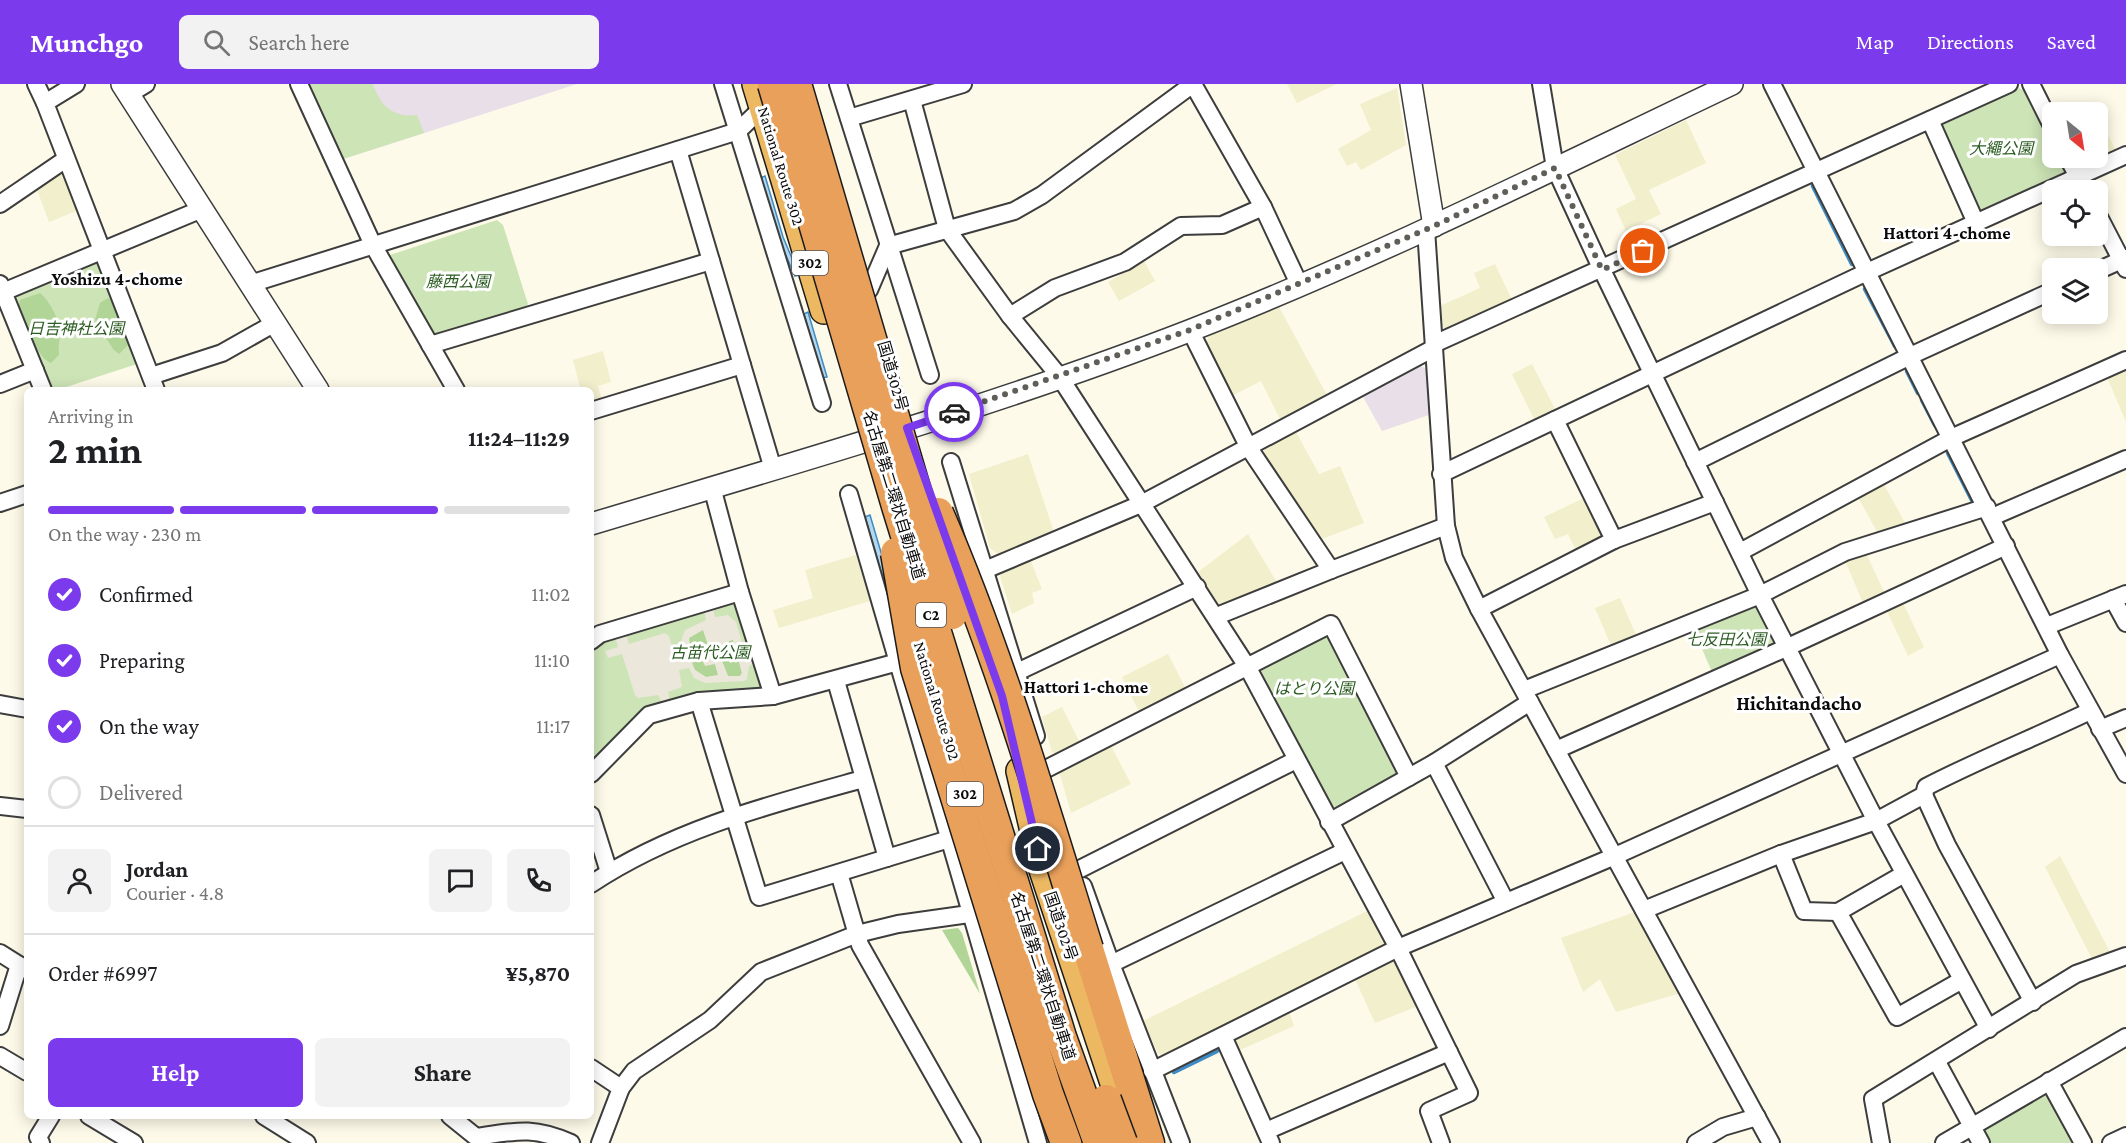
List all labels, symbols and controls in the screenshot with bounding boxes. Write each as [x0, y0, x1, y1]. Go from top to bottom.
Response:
search box [179, 15, 599, 69]
icon: search [200, 26, 233, 59]
text: Munchgo [30, 27, 143, 58]
text: Search here [248, 30, 349, 55]
text: Map [1856, 30, 1894, 54]
text: Directions [1927, 30, 2014, 54]
text: Saved [2047, 30, 2096, 54]
north arrow [2042, 102, 2108, 168]
map controls [2042, 102, 2108, 324]
street label: National Route 302 [755, 105, 807, 228]
park label: 大繩公園 [1969, 140, 2035, 157]
button: locate [2042, 180, 2108, 246]
district label: Hattori 4-chome [1883, 223, 2011, 243]
pin [1617, 225, 1668, 276]
icon: bag [1626, 234, 1659, 267]
road number: 302 [792, 251, 828, 275]
button: layers [2042, 258, 2108, 324]
district label: Yoshizu 4-chome [51, 269, 183, 289]
park label: 藤西公園 [426, 273, 492, 290]
park label: 日吉神社公園 [28, 320, 126, 337]
street label: 国道302号 [875, 339, 911, 413]
courier [924, 382, 984, 442]
icon: car [938, 396, 971, 429]
text: Arriving in [48, 405, 133, 427]
street label: 名古屋第二環状自動車道 [860, 408, 928, 582]
text: 11:24–11:29 [468, 426, 570, 451]
text: 2 min [48, 428, 142, 471]
text: On the way · 230 m [48, 523, 201, 545]
icon: check [48, 578, 81, 611]
text: Confirmed [99, 582, 193, 607]
text: 11:02 [532, 583, 570, 605]
road number: C2 [916, 603, 946, 627]
park label: 七反田公園 [1686, 631, 1768, 648]
street label: National Route 302 [911, 640, 963, 763]
icon: check [48, 644, 81, 677]
park label: 古苗代公園 [670, 644, 752, 661]
text: Preparing [99, 648, 185, 673]
text: 11:10 [534, 649, 570, 671]
district label: Hattori 1-chome [1024, 677, 1148, 697]
park label: はとり公園 [1274, 680, 1356, 697]
district label: Hichitandacho [1736, 692, 1862, 714]
icon: check [48, 710, 81, 743]
text: On the way [99, 714, 199, 739]
text: 11:17 [536, 715, 570, 737]
text: Delivered [99, 780, 183, 805]
road number: 302 [947, 782, 983, 806]
pin [1012, 823, 1063, 874]
icon: home [1021, 832, 1054, 865]
button: person [48, 849, 111, 912]
button: chat [429, 849, 492, 912]
button: phone [507, 849, 570, 912]
text: Jordan [126, 857, 188, 882]
text: Courier · 4.8 [126, 882, 224, 904]
street label: 国道302号 [1041, 889, 1081, 963]
street label: 名古屋第二環状自動車道 [1008, 890, 1078, 1062]
text: Order #6997 [48, 961, 157, 986]
text: ¥5,870 [506, 961, 570, 986]
button: Help [48, 1038, 303, 1107]
button: Share [315, 1038, 570, 1107]

